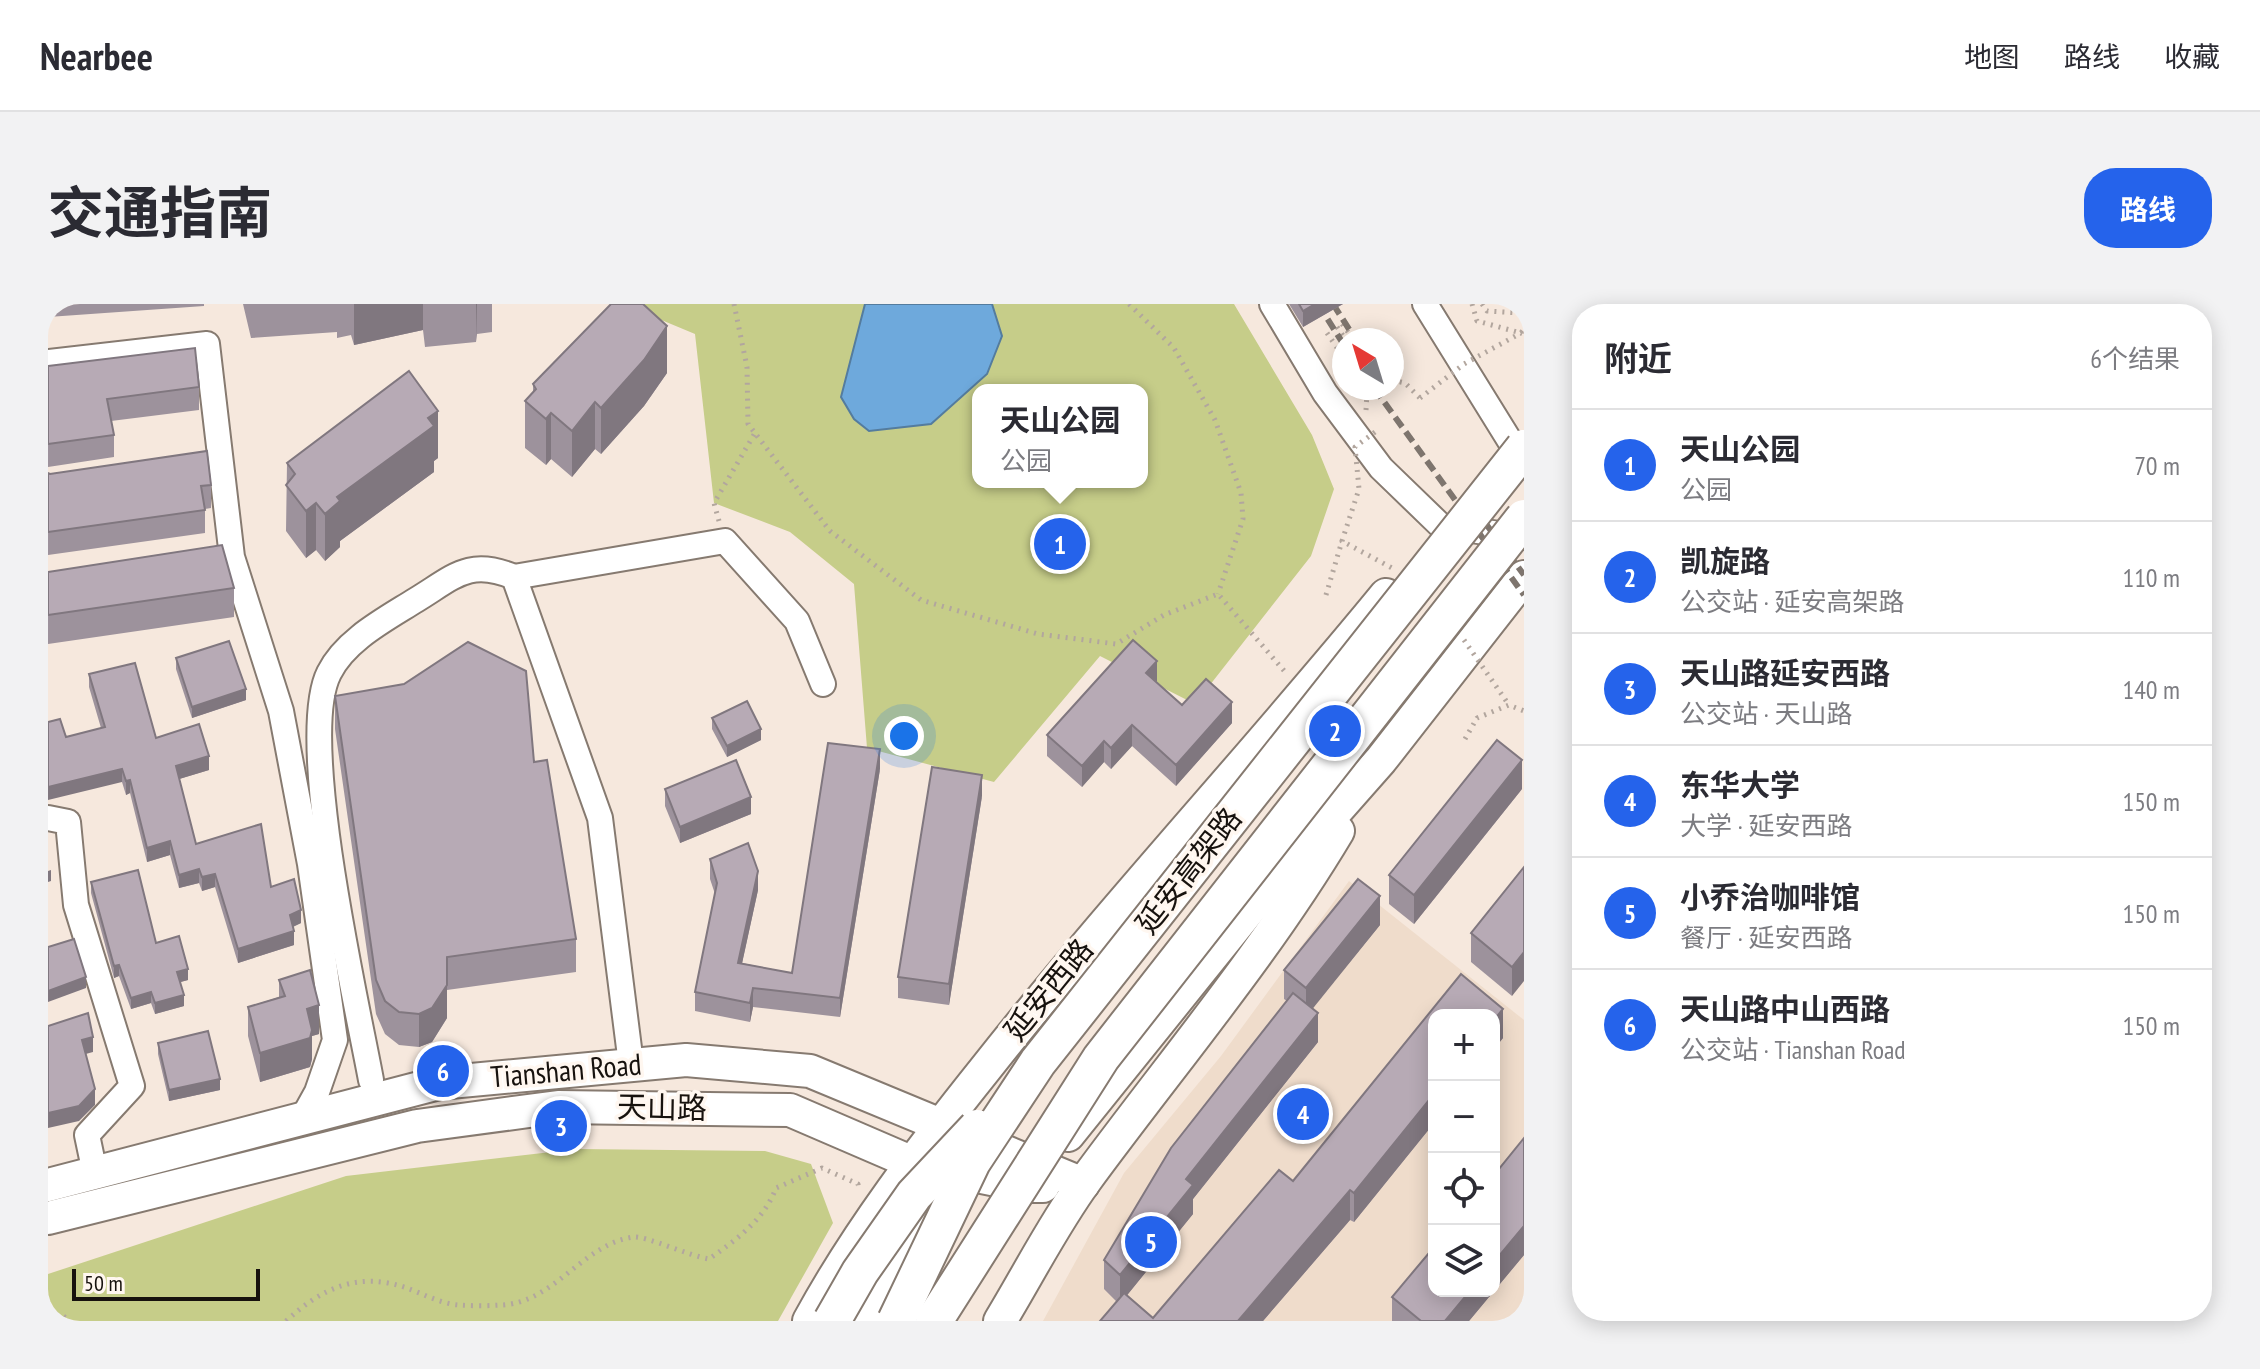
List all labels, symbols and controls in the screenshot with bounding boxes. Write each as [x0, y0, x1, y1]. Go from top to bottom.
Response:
text: Nearbee [40, 31, 153, 80]
text: 地图 [1964, 38, 2020, 75]
text: 路线 [2064, 38, 2120, 75]
text: 收藏 [2164, 38, 2220, 75]
button: 路线 [2084, 168, 2212, 248]
text: 交通指南 [48, 176, 272, 248]
north arrow [1332, 328, 1404, 400]
text: 附近 [1604, 336, 1672, 380]
text: 6个结果 [2090, 342, 2180, 375]
popup [972, 384, 1148, 488]
text: 天山公园 [1000, 400, 1120, 439]
text: 天山公园 [1680, 429, 1800, 468]
text: 公园 [1000, 444, 1052, 477]
text: 1 [1624, 449, 1636, 482]
text: 70 m [2134, 449, 2180, 482]
text: 公园 [1680, 473, 1732, 506]
pin: 1 [1034, 514, 1086, 574]
text: 凯旋路 [1680, 541, 1770, 580]
text: 2 [1624, 561, 1636, 594]
text: 110 m [2122, 561, 2180, 594]
text: 公交站 · 延安高架路 [1680, 585, 1905, 618]
text: 天山路延安西路 [1680, 653, 1890, 692]
text: 3 [1624, 673, 1636, 706]
text: 140 m [2122, 673, 2180, 706]
text: 公交站 · 天山路 [1680, 697, 1853, 730]
pin: 2 [1309, 701, 1361, 761]
your location [884, 716, 924, 756]
text: 东华大学 [1680, 765, 1800, 804]
text: 4 [1624, 785, 1636, 818]
text: 150 m [2122, 785, 2180, 818]
street label: 延安高架路 [1126, 799, 1249, 941]
text: 大学 · 延安西路 [1680, 809, 1853, 842]
text: 小乔治咖啡馆 [1680, 877, 1860, 916]
text: 5 [1624, 897, 1636, 930]
text: 150 m [2122, 897, 2180, 930]
text: 餐厅 · 延安西路 [1680, 921, 1853, 954]
street label: 延安西路 [995, 930, 1101, 1048]
text: 天山路中山西路 [1680, 989, 1890, 1028]
map controls [1428, 1009, 1500, 1297]
button: + [1428, 1009, 1500, 1081]
text: 6 [1624, 1009, 1636, 1042]
text: 150 m [2122, 1009, 2180, 1042]
text: 公交站 · Tianshan Road [1680, 1033, 1906, 1066]
pin: 6 [417, 1041, 469, 1101]
street label: Tianshan Road [489, 1043, 643, 1096]
button: − [1428, 1081, 1500, 1153]
pin: 4 [1277, 1084, 1329, 1144]
street label: 天山路 [617, 1086, 707, 1127]
pin: 3 [535, 1096, 587, 1156]
button: locate [1428, 1153, 1500, 1225]
pin: 5 [1125, 1212, 1177, 1272]
button: layers [1428, 1225, 1500, 1297]
scale bar [72, 1265, 260, 1301]
text: 50 m [84, 1269, 123, 1297]

